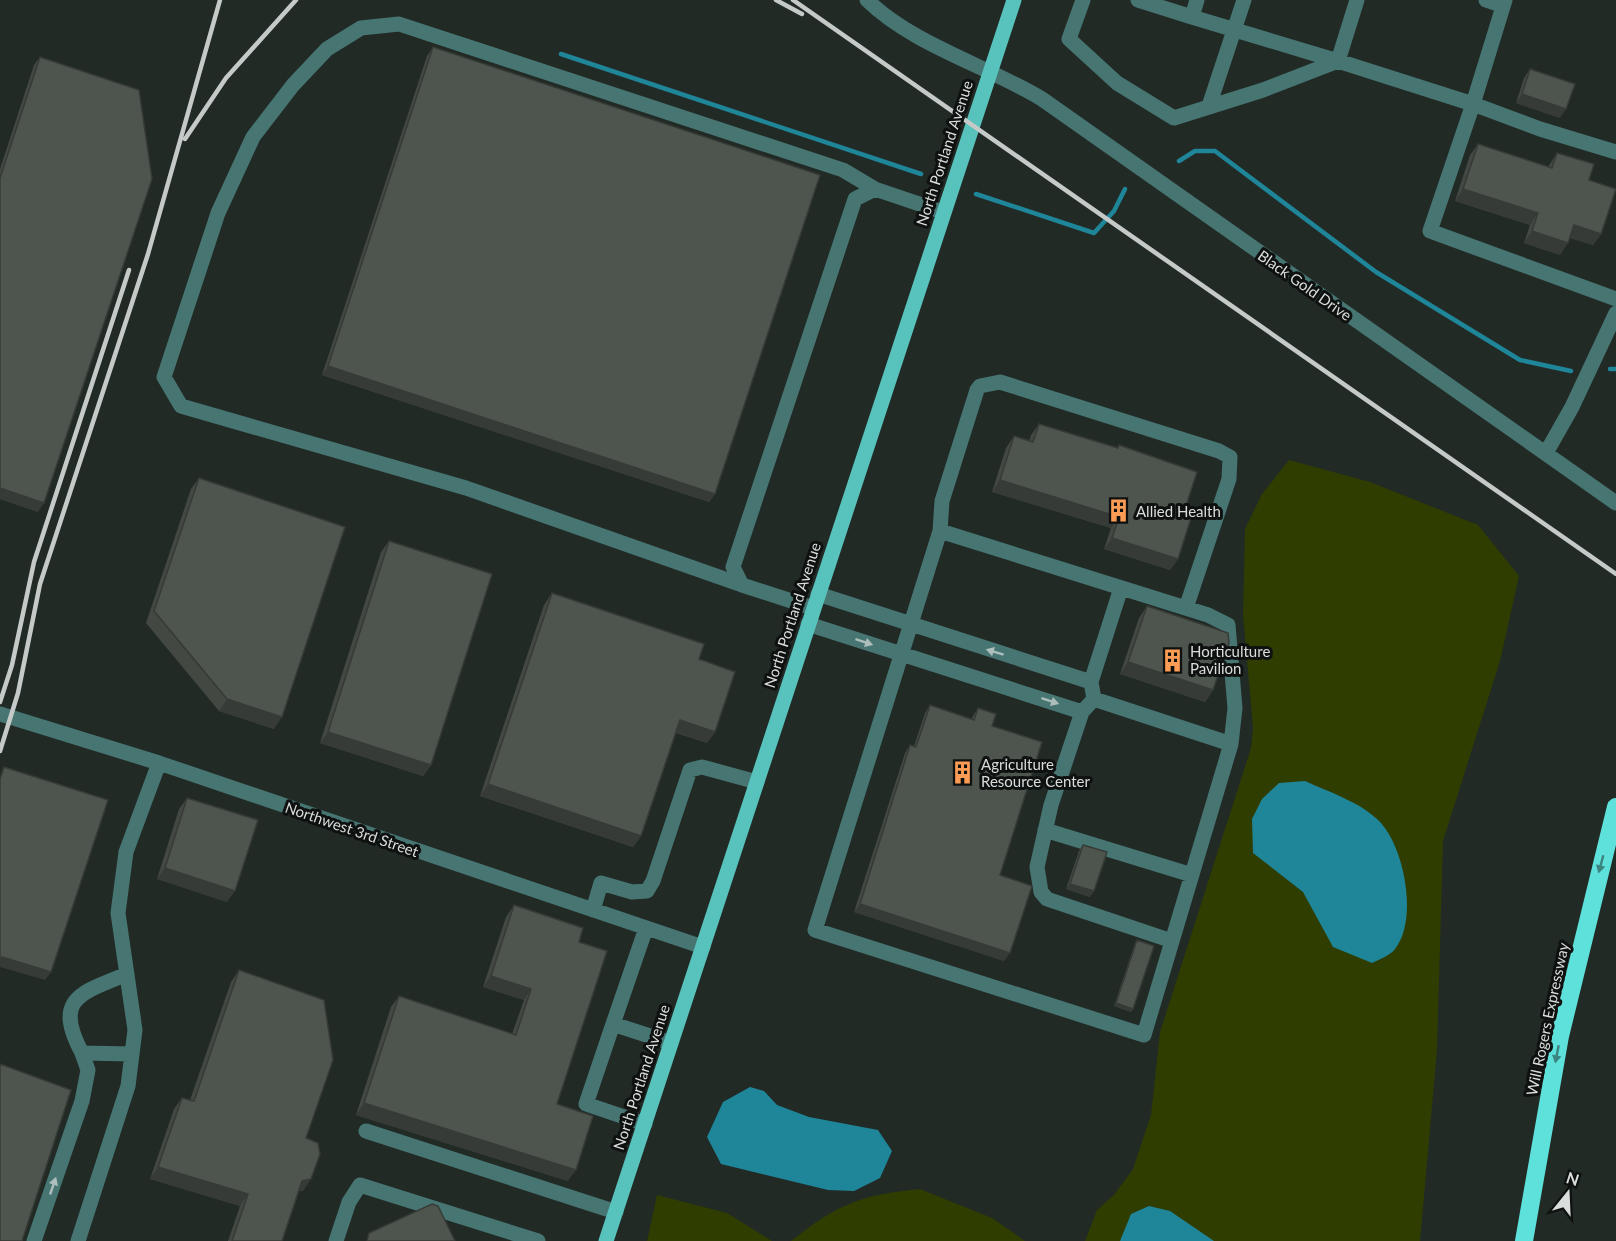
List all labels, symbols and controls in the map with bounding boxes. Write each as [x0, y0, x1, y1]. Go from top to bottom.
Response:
street label: North Portland Avenue [912, 78, 976, 228]
street label: Black Gold Drive [1255, 246, 1355, 324]
building icon: Allied Health [1105, 498, 1131, 524]
place label: Allied Health [1136, 502, 1221, 520]
street label: North Portland Avenue [760, 540, 824, 690]
one-way arrow [855, 638, 873, 648]
place label: Horticulture Pavilion [1190, 642, 1270, 677]
one-way arrow [986, 647, 1004, 656]
building icon: Horticulture Pavilion [1159, 647, 1185, 673]
one-way arrow [1041, 697, 1059, 707]
place label: Agriculture Resource Center [981, 755, 1090, 790]
building icon: Agriculture Resource Center [950, 760, 976, 786]
street label: Northwest 3rd Street [283, 798, 422, 860]
one-way arrow [1596, 855, 1605, 873]
street label: Will Rogers Expressway [1522, 941, 1572, 1097]
street label: North Portland Avenue [609, 1002, 673, 1152]
one-way arrow [1552, 1044, 1561, 1063]
north arrow [1538, 1163, 1598, 1223]
text: N [1564, 1167, 1582, 1189]
one-way arrow [49, 1177, 59, 1195]

